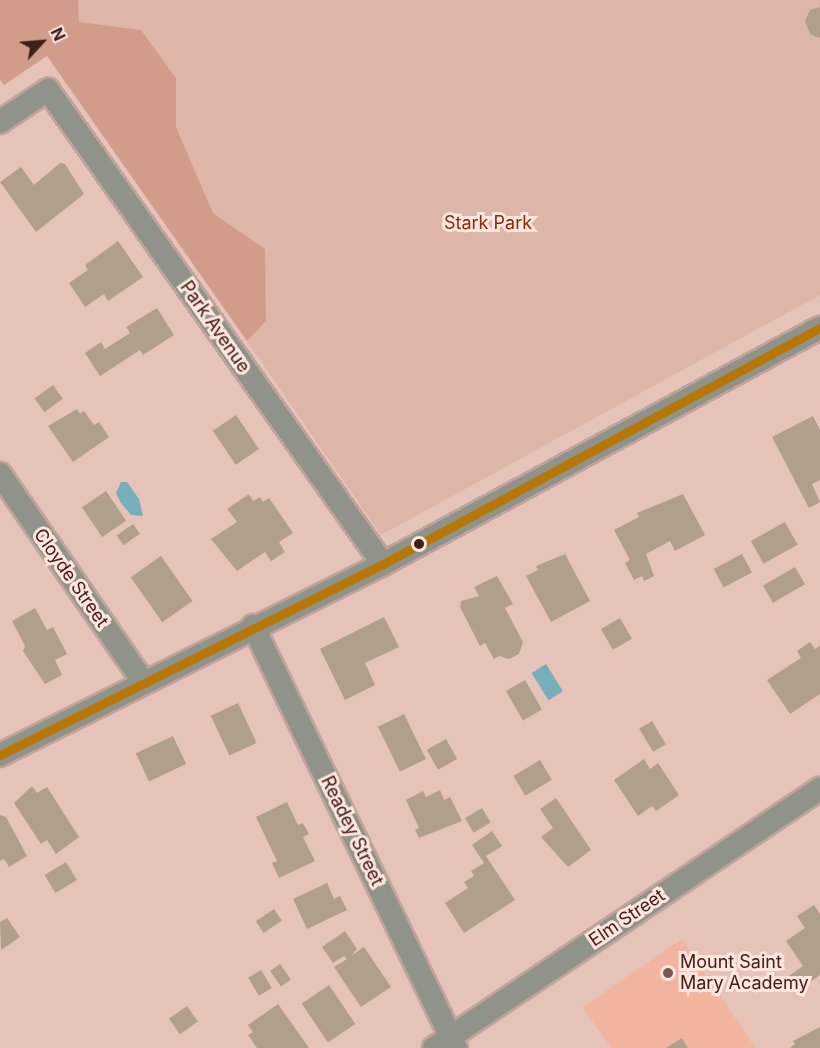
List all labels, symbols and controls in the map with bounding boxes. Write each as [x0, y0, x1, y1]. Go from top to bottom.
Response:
north arrow [12, 12, 72, 72]
text: N [47, 24, 70, 44]
park label: Stark Park [444, 212, 532, 234]
street label: Park Avenue [176, 277, 254, 377]
street label: Cloyde Street [29, 525, 113, 631]
unlabelled marker [413, 538, 425, 550]
street label: Readey Street [316, 773, 388, 889]
street label: Elm Street [585, 885, 669, 951]
place label: Mount Saint Mary Academy [680, 952, 809, 994]
marker: Mount Saint Mary Academy [661, 966, 675, 980]

